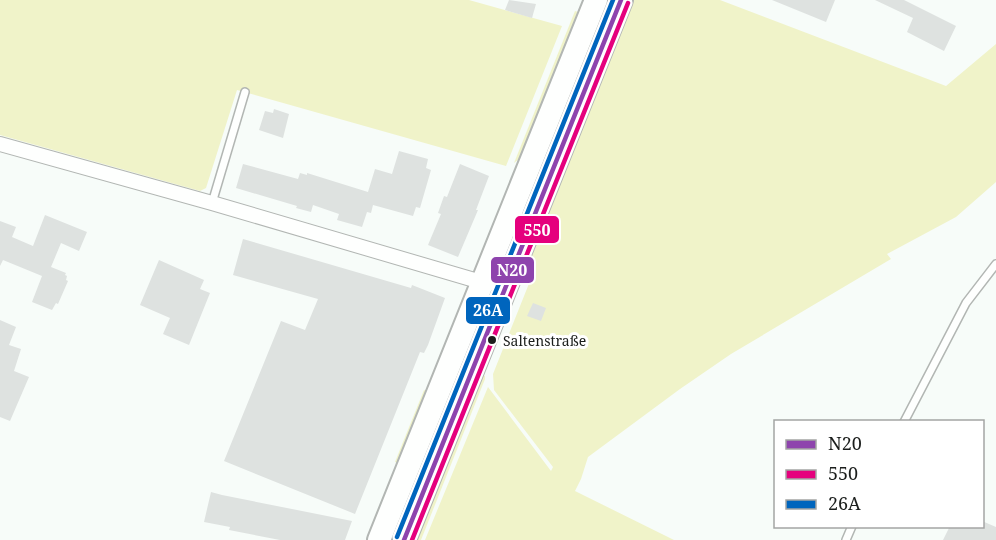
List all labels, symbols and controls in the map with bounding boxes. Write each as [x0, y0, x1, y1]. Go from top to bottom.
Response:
line badge: 550 [514, 215, 560, 244]
text: 550 [523, 219, 551, 241]
line badge: N20 [490, 256, 535, 284]
text: N20 [497, 259, 527, 281]
line badge: 26A [465, 296, 511, 325]
text: 26A [473, 299, 504, 321]
place label: Saltenstraße [503, 331, 586, 350]
marker: Saltenstraße [486, 334, 498, 346]
legend [774, 420, 984, 528]
text: N20 [828, 431, 862, 455]
text: 550 [828, 461, 858, 485]
text: 26A [828, 491, 861, 515]

